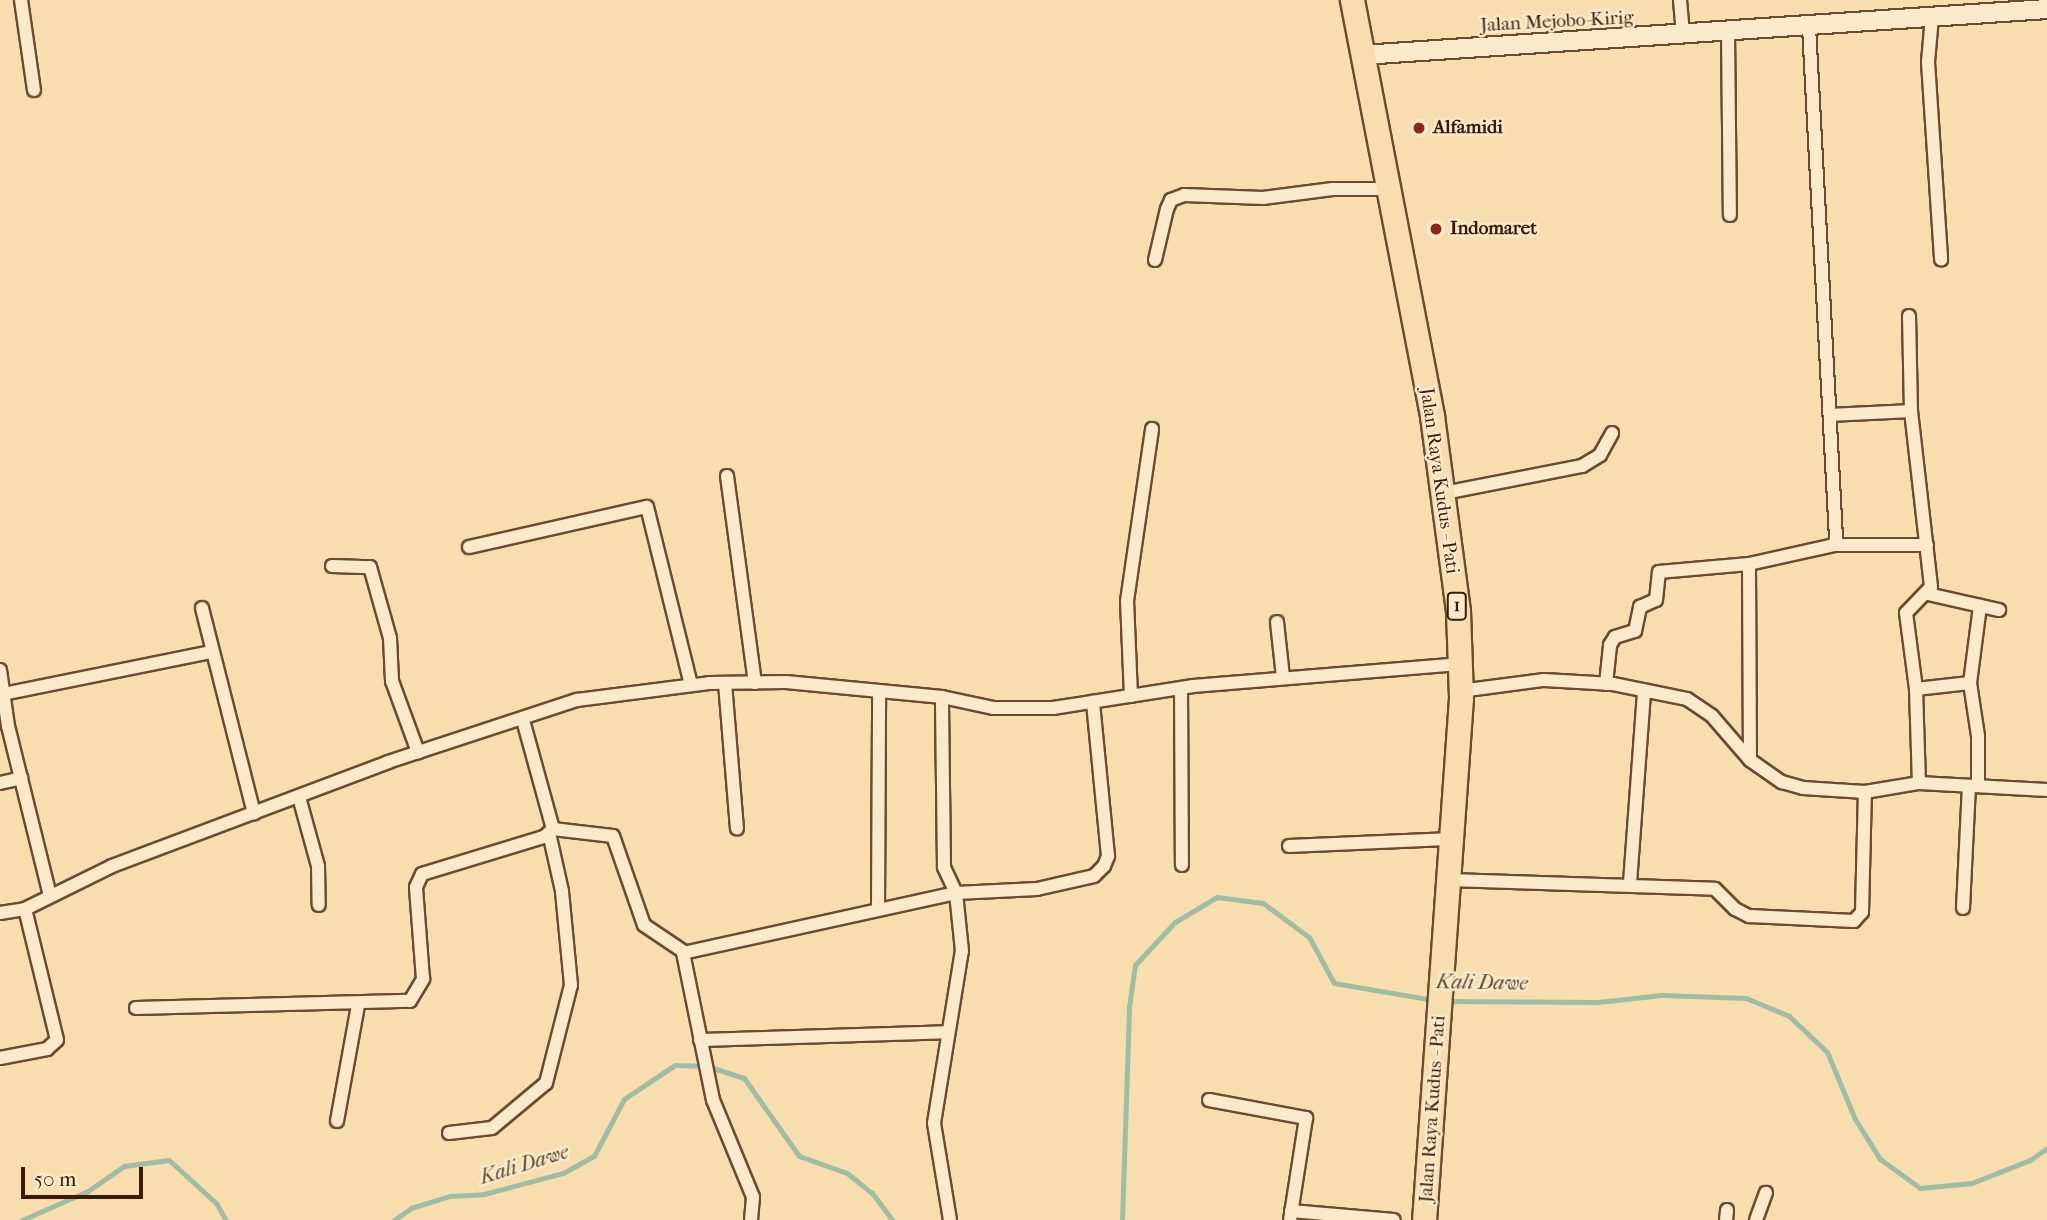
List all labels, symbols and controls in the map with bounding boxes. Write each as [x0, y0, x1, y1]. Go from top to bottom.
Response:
street label: Jalan Mejobo-Kirig [1480, 7, 1634, 37]
place label: Alfamidi [1433, 117, 1503, 139]
marker: Alfamidi [1411, 120, 1427, 136]
place label: Indomaret [1450, 218, 1537, 240]
marker: Indomaret [1428, 221, 1444, 237]
street label: Jalan Raya Kudus - Pati [1415, 386, 1463, 576]
road number: 1 [1446, 592, 1468, 620]
water label: Kali Dawe [1436, 969, 1528, 995]
street label: Jalan Raya Kudus - Pati [1415, 1015, 1451, 1203]
water label: Kali Dawe [476, 1139, 572, 1189]
scale bar [24, 1154, 147, 1198]
text: 50 m [34, 1167, 77, 1191]

